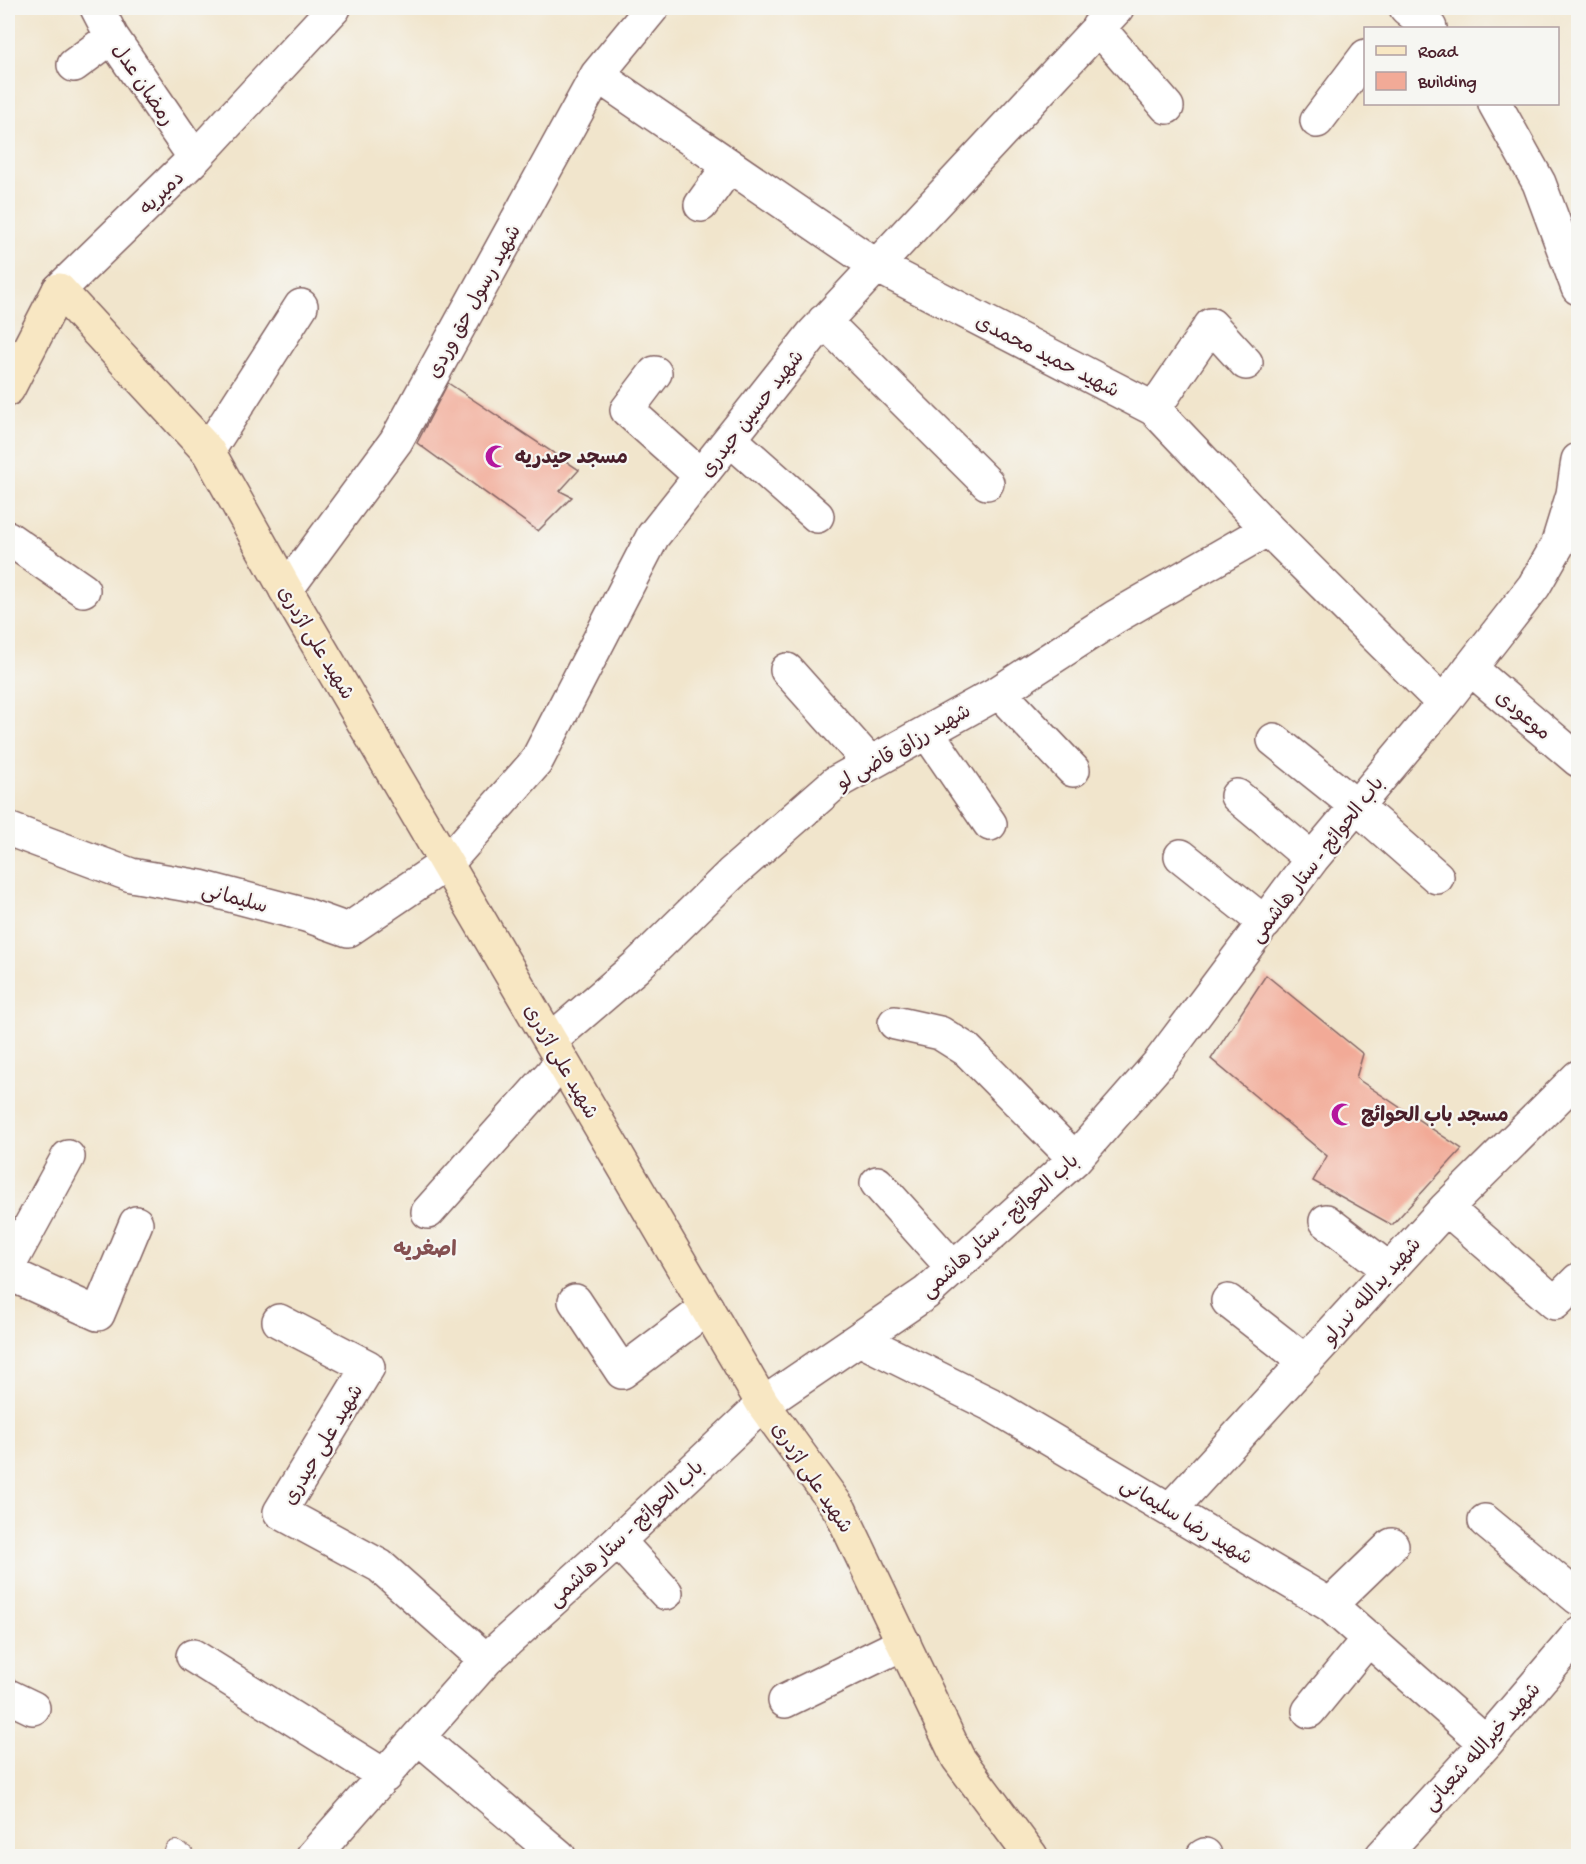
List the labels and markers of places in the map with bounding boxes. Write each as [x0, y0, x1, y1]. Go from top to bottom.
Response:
mosque icon: مسجد حیدریه [484, 443, 510, 469]
place label: مسجد حیدریه [515, 448, 628, 471]
mosque icon: مسجد باب الحوائج [1330, 1101, 1356, 1127]
place label: مسجد باب الحوائج [1361, 1105, 1509, 1129]

